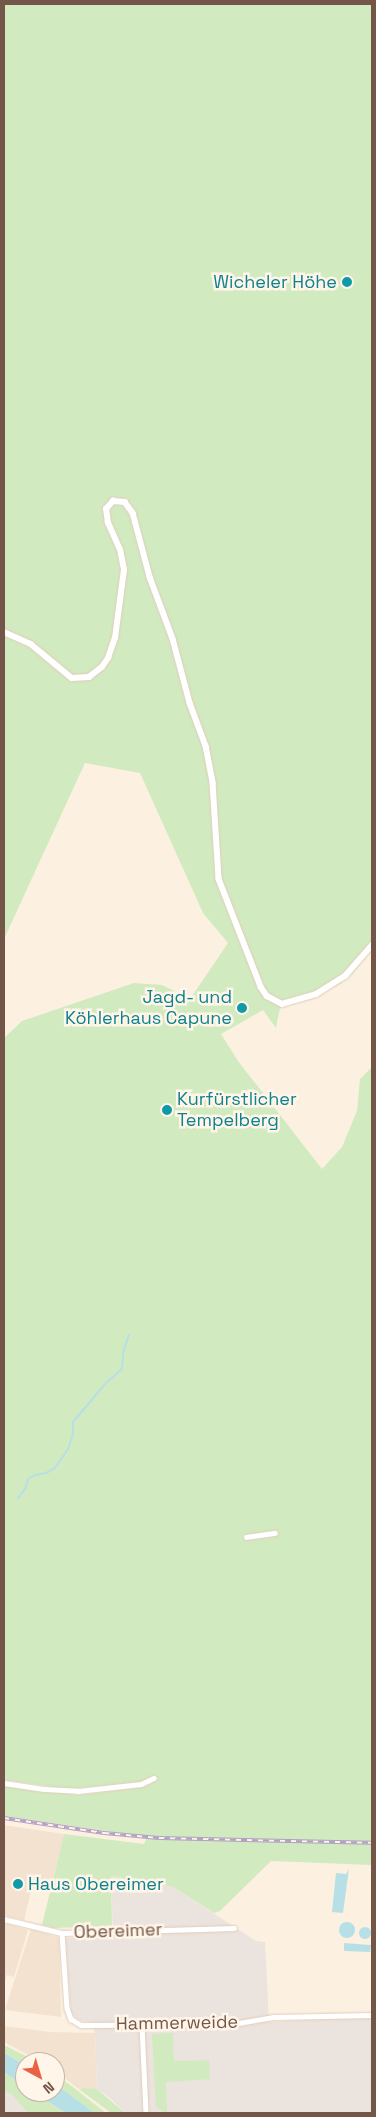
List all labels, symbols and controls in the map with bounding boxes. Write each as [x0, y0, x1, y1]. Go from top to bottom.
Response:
place label: Wicheler Höhe [213, 271, 337, 293]
marker: Wicheler Höhe [341, 276, 353, 288]
place label: Jagd- und Köhlerhaus Capune [65, 987, 232, 1030]
marker: Jagd- und Köhlerhaus Capune [236, 1002, 248, 1014]
place label: Kurfürstlicher Tempelberg [177, 1089, 297, 1132]
marker: Kurfürstlicher Tempelberg [161, 1104, 173, 1116]
place label: Haus Obereimer [28, 1873, 164, 1895]
marker: Haus Obereimer [12, 1878, 24, 1890]
street label: Obereimer [73, 1919, 163, 1943]
street label: Hammerweide [116, 2011, 238, 2035]
north arrow [15, 2052, 65, 2102]
text: N [40, 2078, 58, 2098]

